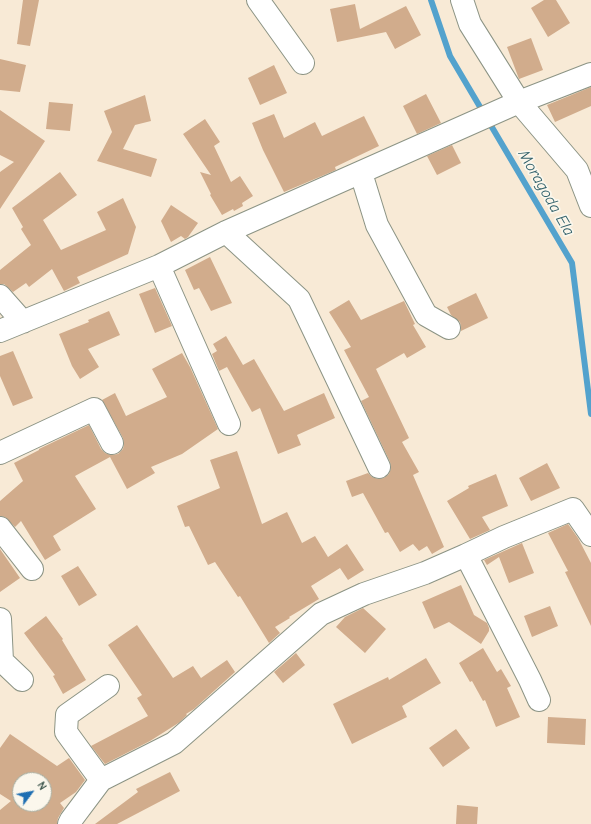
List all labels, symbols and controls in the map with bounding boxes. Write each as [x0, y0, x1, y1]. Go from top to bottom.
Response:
water label: Moragoda Ela [514, 146, 578, 240]
north arrow [12, 772, 52, 812]
text: N [34, 779, 49, 792]

